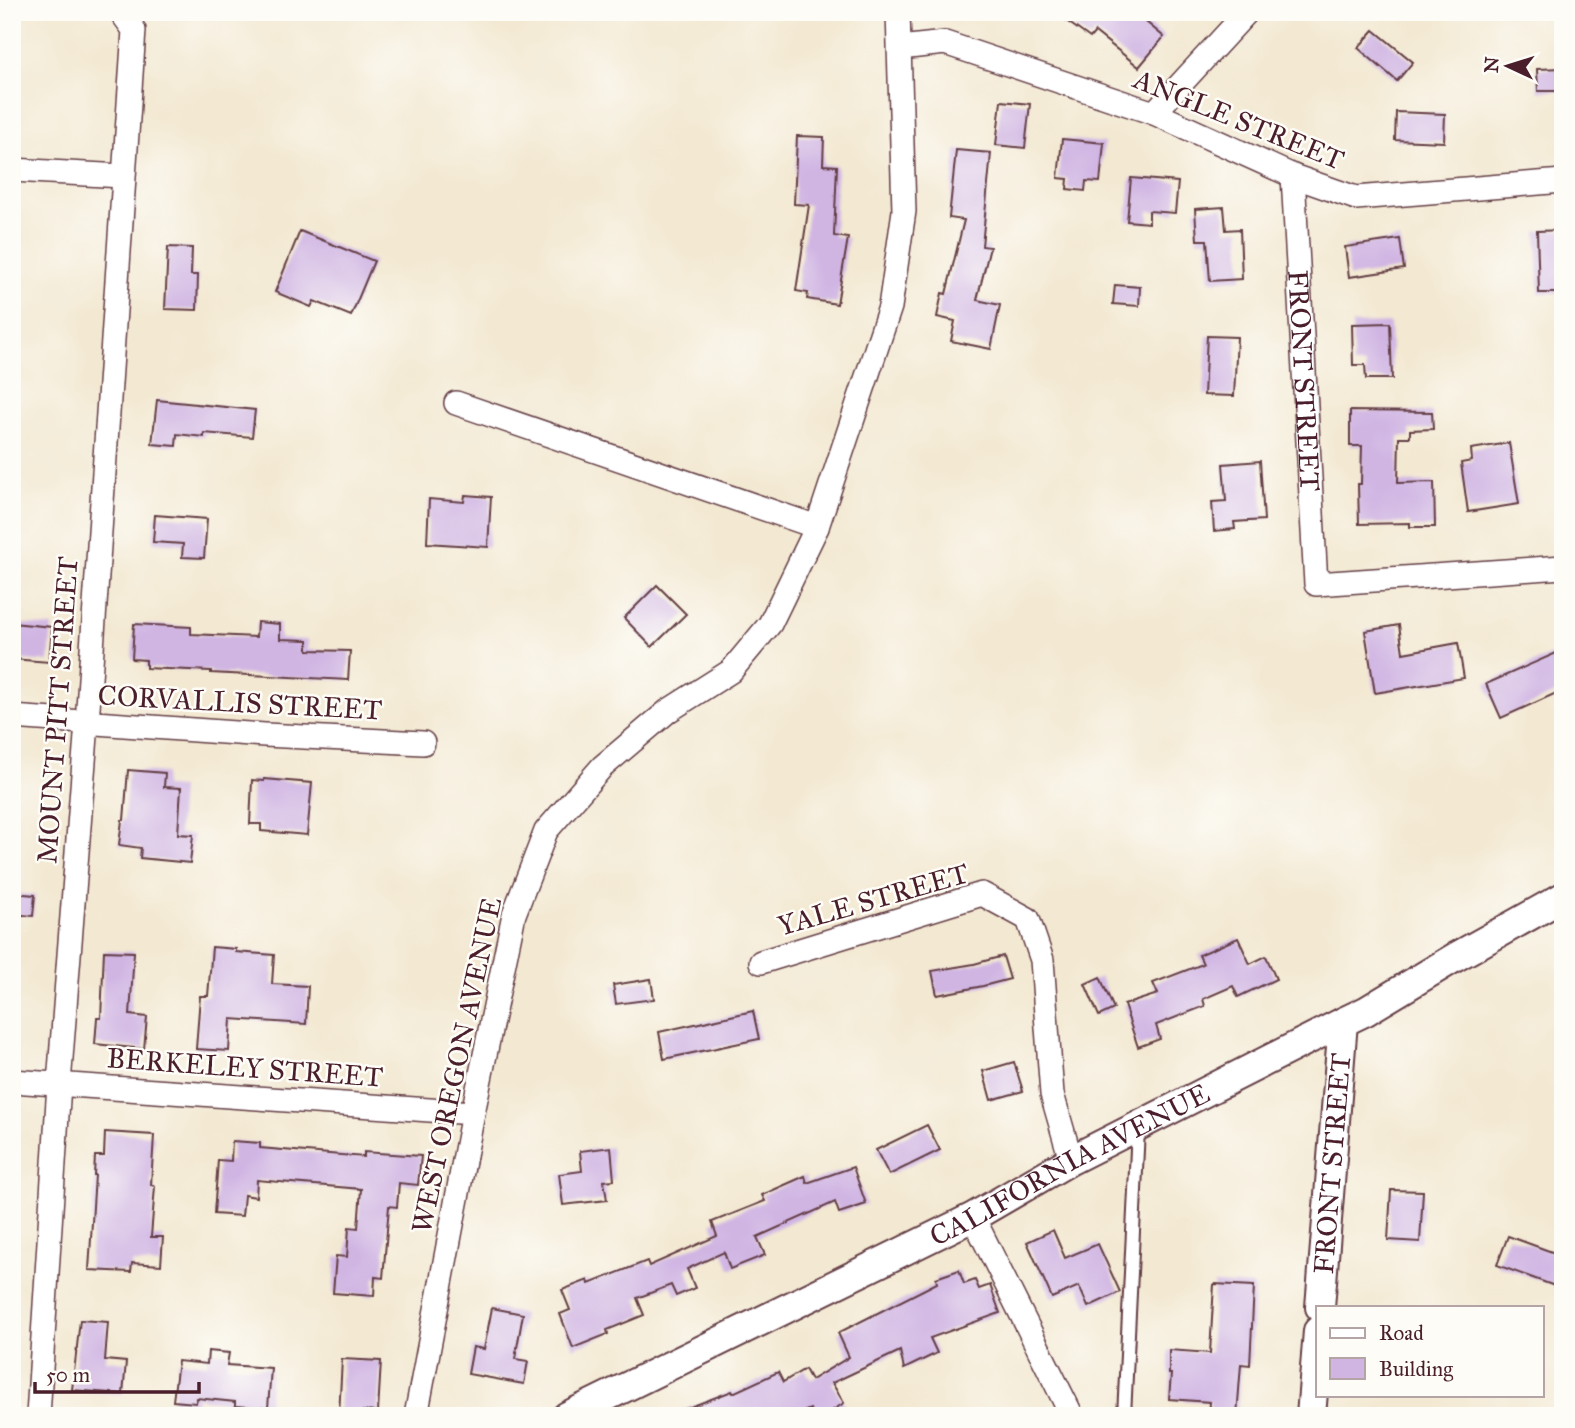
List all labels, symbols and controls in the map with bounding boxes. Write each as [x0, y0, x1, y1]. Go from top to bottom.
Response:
north arrow [1474, 32, 1544, 102]
text: N [1480, 56, 1504, 74]
street label: ANGLE STREET [1128, 61, 1349, 178]
street label: FRONT STREET [1280, 269, 1328, 492]
street label: MOUNT PITT STREET [29, 555, 86, 865]
street label: CORVALLIS STREET [97, 678, 383, 727]
street label: YALE STREET [774, 855, 973, 943]
street label: WEST OREGON AVENUE [404, 894, 509, 1236]
street label: BERKELEY STREET [106, 1040, 384, 1095]
street label: FRONT STREET [1306, 1052, 1358, 1275]
street label: CALIFORNIA AVENUE [924, 1076, 1215, 1254]
legend [1316, 1306, 1544, 1396]
text: Road [1379, 1320, 1424, 1346]
scale bar [35, 1351, 200, 1395]
text: Building [1379, 1356, 1453, 1382]
text: 50 m [46, 1362, 91, 1388]

